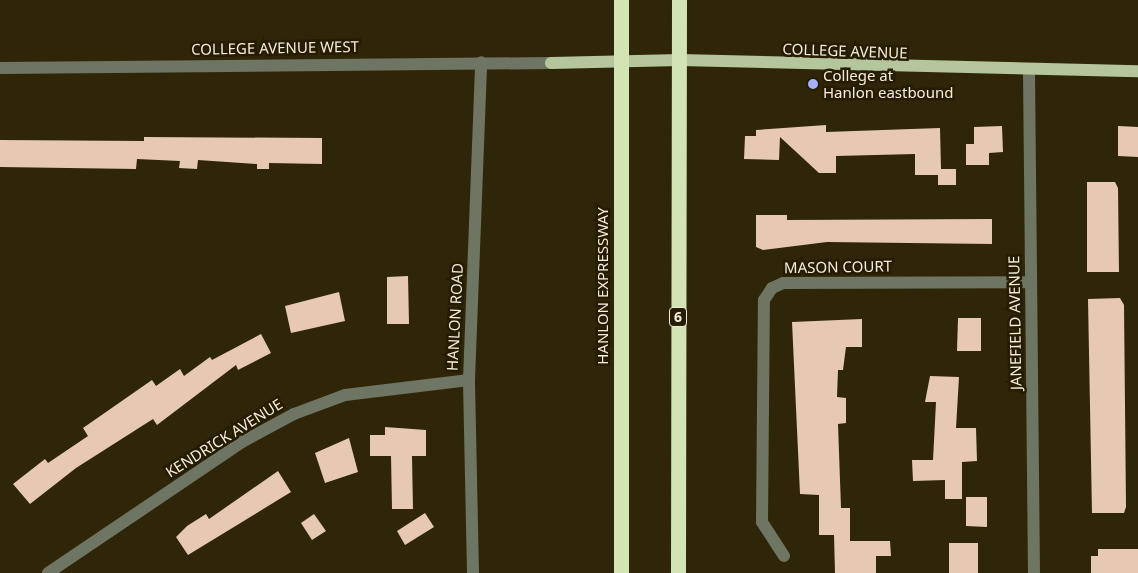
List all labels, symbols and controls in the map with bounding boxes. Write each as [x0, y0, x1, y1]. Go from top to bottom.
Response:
street label: COLLEGE AVENUE WEST [191, 38, 359, 58]
street label: COLLEGE AVENUE [782, 40, 908, 62]
place label: College at Hanlon eastbound [823, 66, 953, 101]
marker: College at Hanlon eastbound [807, 78, 819, 90]
street label: HANLON EXPRESSWAY [594, 207, 612, 365]
street label: JANEFIELD AVENUE [1005, 256, 1025, 390]
street label: MASON COURT [784, 257, 892, 277]
street label: HANLON ROAD [443, 263, 467, 371]
road number: 6 [668, 306, 688, 328]
street label: KENDRICK AVENUE [162, 395, 286, 481]

